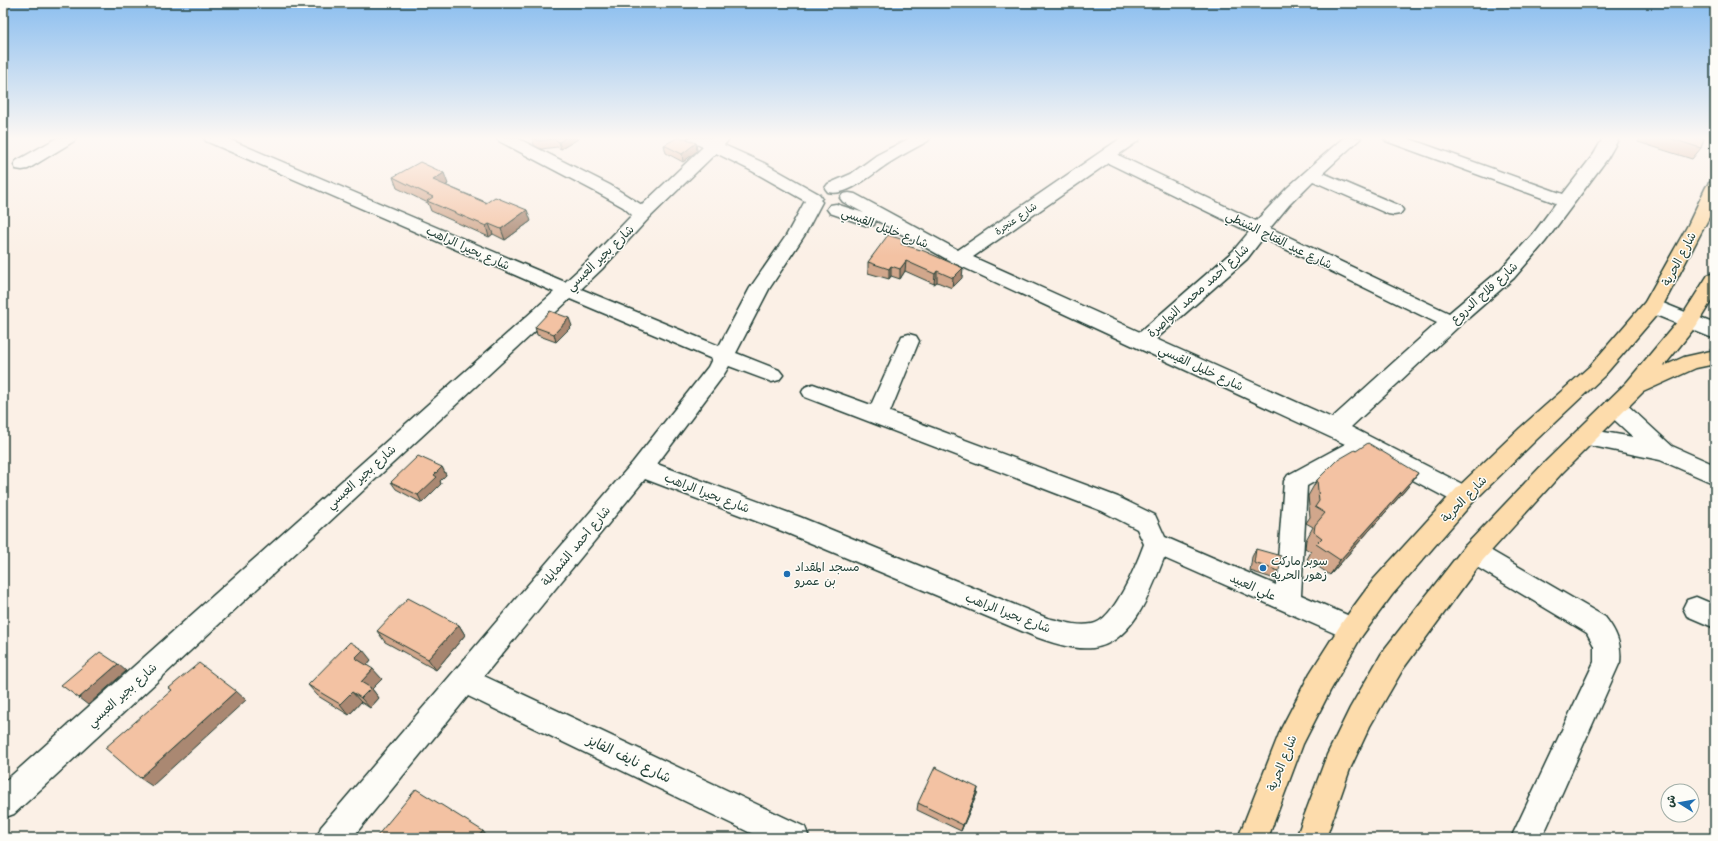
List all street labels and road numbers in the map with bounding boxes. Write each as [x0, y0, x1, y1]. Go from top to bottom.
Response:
street label: شارع عنجرة [993, 200, 1040, 239]
street label: شارع خليل القيسي [838, 205, 930, 255]
street label: شارع عبد الفتاح الشنطي [1222, 208, 1334, 275]
street label: شارع بجير العبسي [563, 222, 639, 297]
street label: شارع بحيرا الراهب [423, 223, 512, 275]
street label: شارع الحرية [1659, 230, 1701, 289]
street label: شارع أحمد محمد النواصرة [1144, 242, 1253, 342]
street label: شارع فلاح الدروع [1448, 259, 1522, 328]
street label: شارع خليل القيسي [1155, 342, 1245, 397]
street label: شارع بجير العبسي [323, 442, 401, 515]
street label: شارع بحيرا الراهب [662, 470, 752, 518]
street label: شارع الحرية [1438, 473, 1491, 527]
street label: شارع أحمد الشمايلة [539, 503, 615, 590]
street label: علي العبيد [1226, 571, 1278, 607]
street label: شارع بحيرا الراهب [963, 590, 1053, 638]
street label: شارع بجير العبسي [84, 660, 162, 733]
street label: شارع نايف الفايز [583, 731, 674, 788]
street label: شارع الحرية [1264, 733, 1301, 794]

